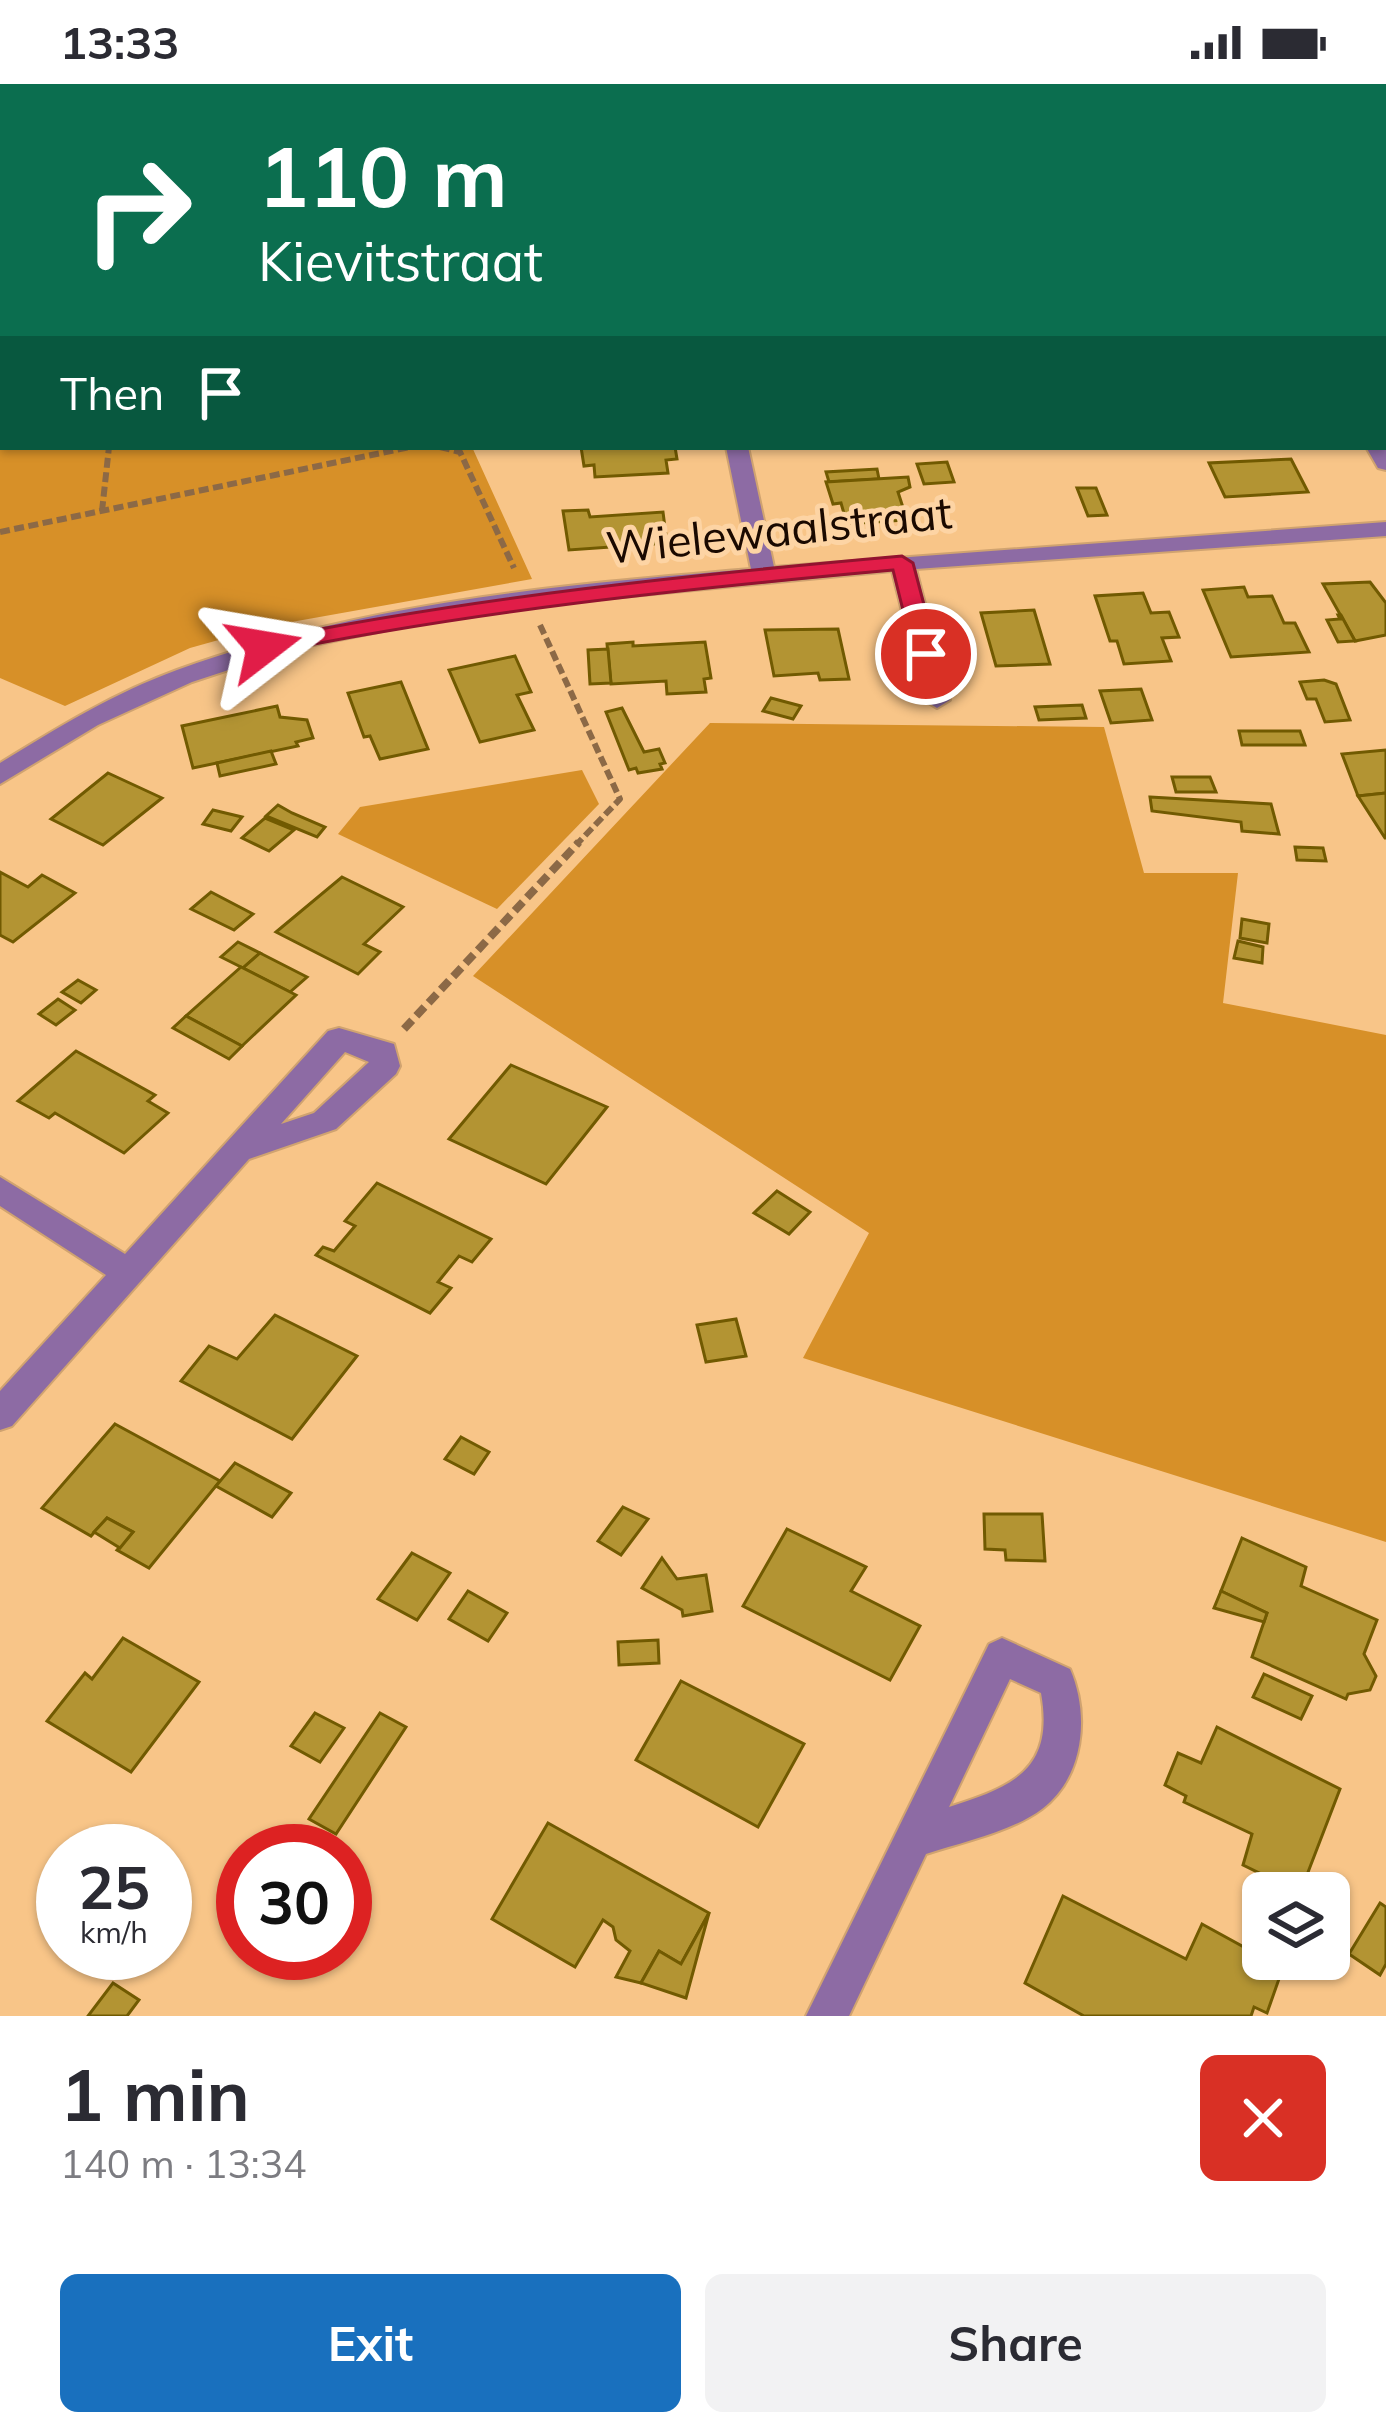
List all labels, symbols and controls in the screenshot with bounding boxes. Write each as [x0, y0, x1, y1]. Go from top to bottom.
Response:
text: 13:33 [60, 14, 179, 70]
text: 110 m [258, 123, 508, 228]
icon: right [60, 132, 216, 288]
text: Kievitstraat [258, 227, 543, 295]
icon: arrive [188, 360, 254, 426]
text: Then [60, 365, 164, 421]
street label: Wielewaalstraat [603, 483, 954, 575]
position arrow [201, 584, 327, 710]
pin [875, 603, 977, 705]
icon: arrive [893, 621, 959, 687]
speed limit sign: 30 [216, 1824, 372, 1980]
text: 25 [78, 1849, 150, 1924]
map controls [1242, 1872, 1350, 1980]
button: layers [1242, 1872, 1350, 1980]
text: km/h [80, 1913, 148, 1951]
text: 1 min [60, 2049, 250, 2139]
button: close [1200, 2055, 1326, 2181]
text: 140 m · 13:34 [60, 2139, 306, 2188]
button: Exit [60, 2274, 681, 2412]
button: Share [705, 2274, 1326, 2412]

